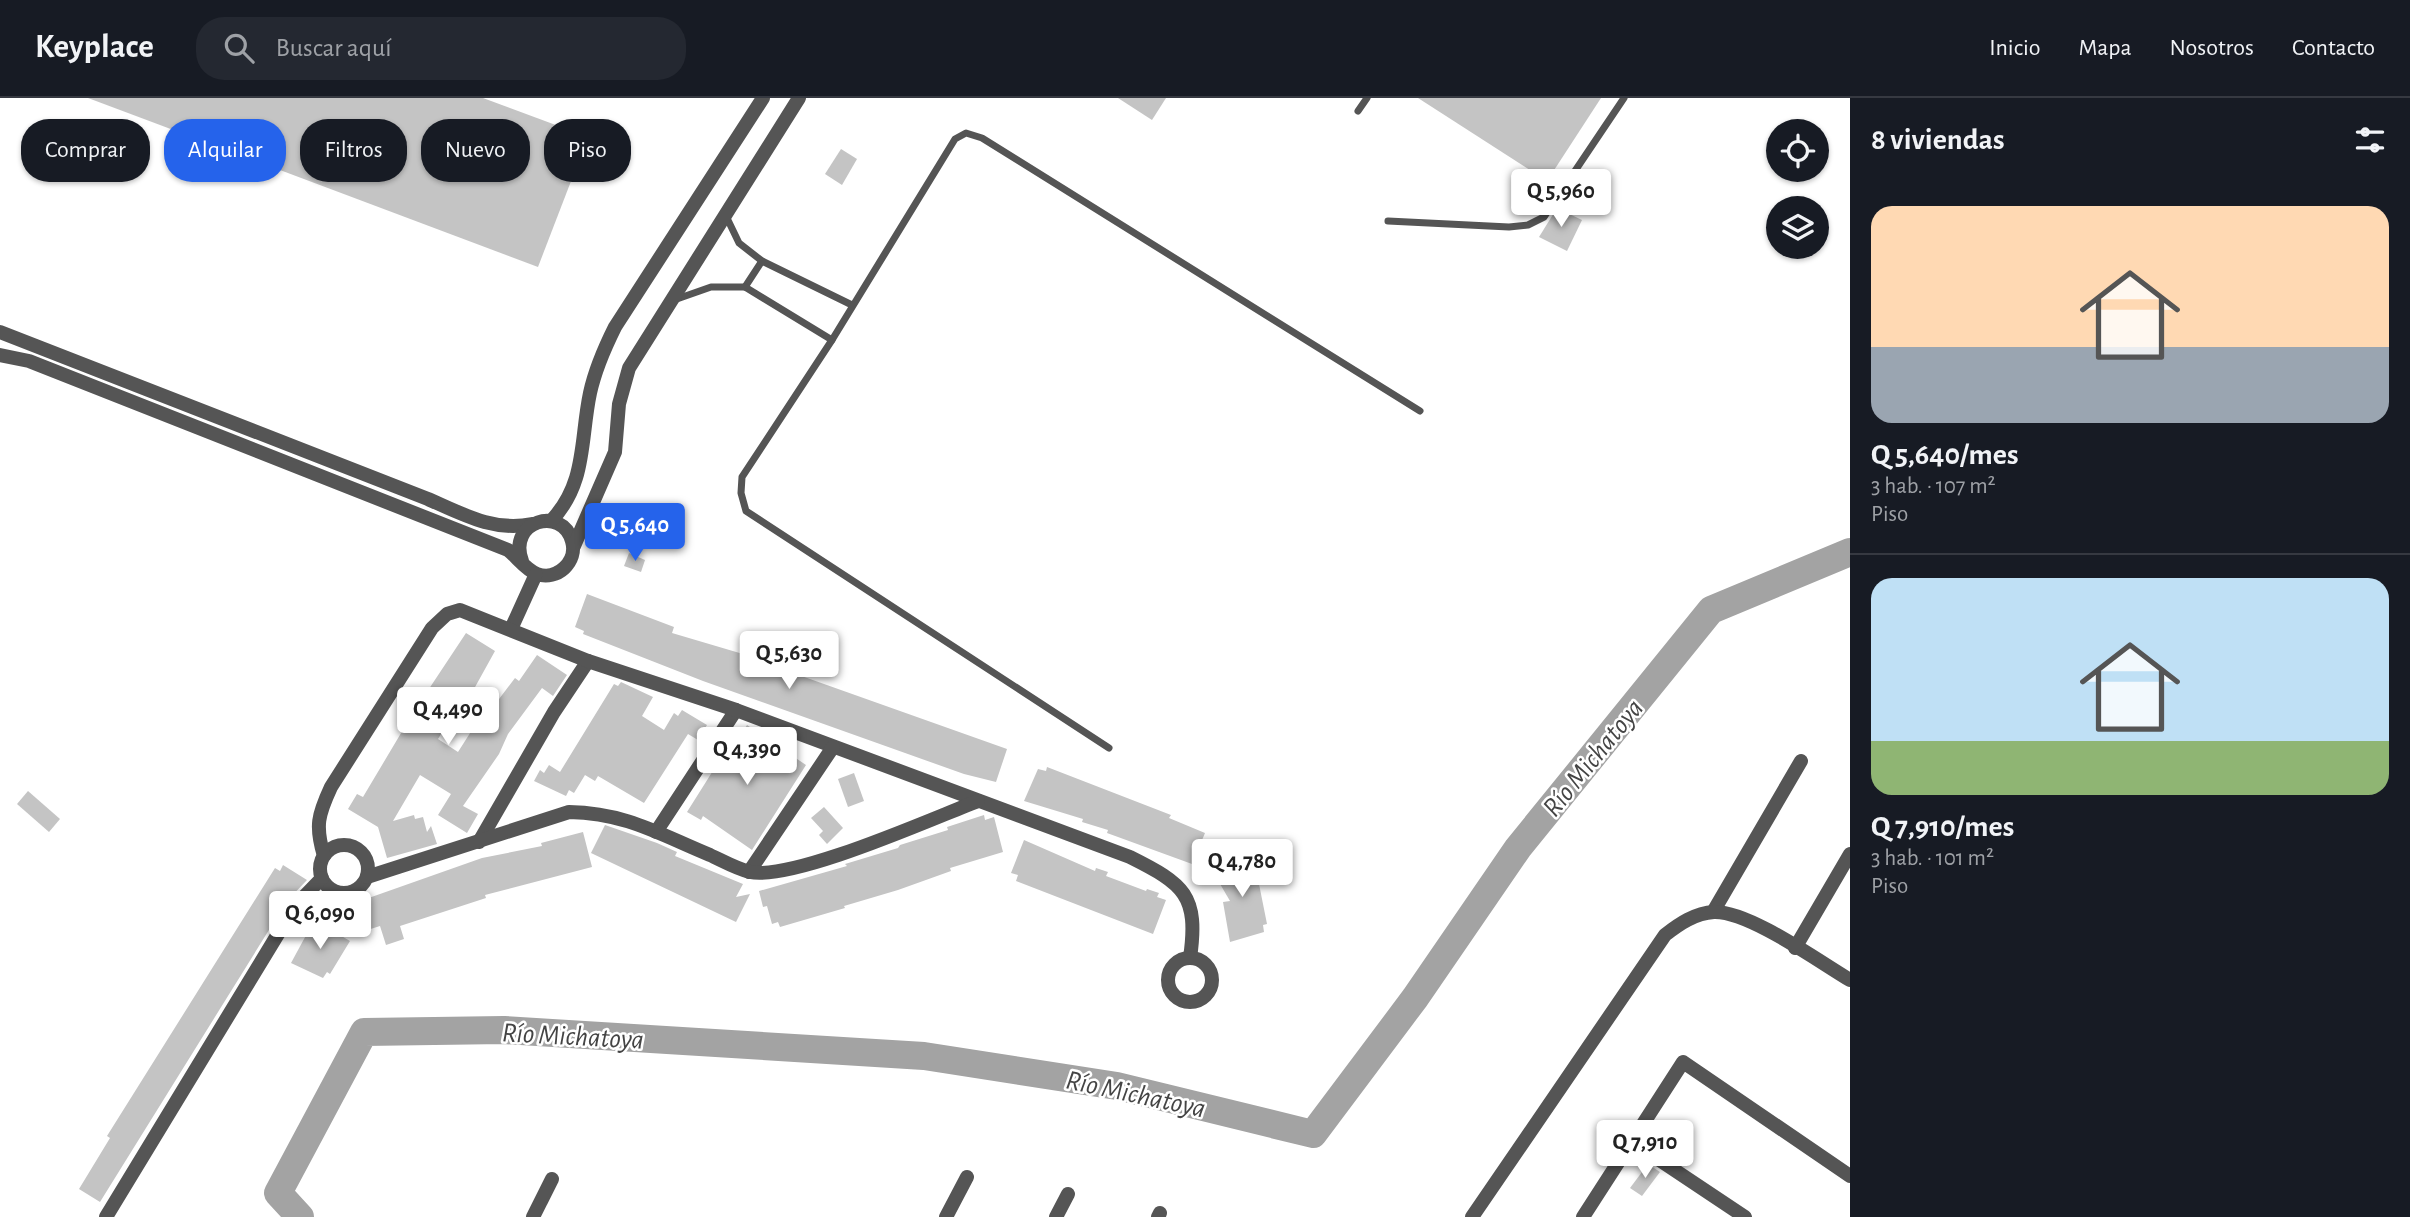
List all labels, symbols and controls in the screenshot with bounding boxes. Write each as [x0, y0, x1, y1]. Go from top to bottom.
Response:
search box [196, 17, 686, 80]
icon: search [220, 29, 258, 67]
text: Keyplace [35, 31, 154, 64]
text: Buscar aquí [276, 35, 392, 61]
text: Inicio [1989, 36, 2040, 60]
text: Mapa [2078, 36, 2132, 60]
text: Nosotros [2170, 36, 2254, 60]
text: Contacto [2292, 36, 2375, 60]
chip: Comprar [21, 119, 150, 182]
chip: Alquilar [164, 119, 286, 182]
chip: Filtros [300, 119, 407, 182]
chip: Nuevo [421, 119, 530, 182]
chip: Piso [544, 119, 631, 182]
map controls [1766, 119, 1829, 259]
button: locate [1766, 119, 1829, 182]
icon: filters [2351, 121, 2389, 159]
text: 8 viviendas [1871, 125, 2004, 155]
pin: Q 5,960 [1496, 170, 1626, 229]
text: Q 5,960 [1527, 180, 1595, 203]
button: layers [1766, 196, 1829, 259]
icon: home [2067, 252, 2193, 378]
text: Q 5,640/mes [1871, 440, 2018, 470]
text: 3 hab. · 107 m² [1871, 475, 1996, 498]
text: Piso [1871, 503, 1908, 526]
pin: Q 5,640 [570, 504, 700, 563]
text: Q 5,640 [601, 514, 669, 537]
icon: home [2067, 624, 2193, 750]
pin: Q 5,630 [724, 632, 854, 691]
text: Q 5,630 [756, 642, 822, 665]
pin: Q 4,490 [383, 688, 513, 747]
water label: Río Michatoya [1538, 694, 1649, 822]
text: Q 4,490 [413, 698, 483, 721]
pin: Q 4,390 [682, 728, 812, 787]
text: Q 4,390 [713, 738, 781, 761]
text: Q 7,910/mes [1871, 812, 2014, 842]
pin: Q 4,780 [1177, 840, 1307, 899]
text: 3 hab. · 101 m² [1871, 847, 1994, 870]
text: Q 4,780 [1208, 850, 1276, 873]
text: Piso [1871, 875, 1908, 898]
pin: Q 6,090 [255, 892, 385, 951]
text: Q 6,090 [285, 902, 355, 925]
water label: Río Michatoya [501, 1019, 645, 1055]
water label: Río Michatoya [1063, 1066, 1208, 1123]
pin: Q 7,910 [1580, 1121, 1710, 1180]
text: Q 7,910 [1613, 1131, 1677, 1154]

